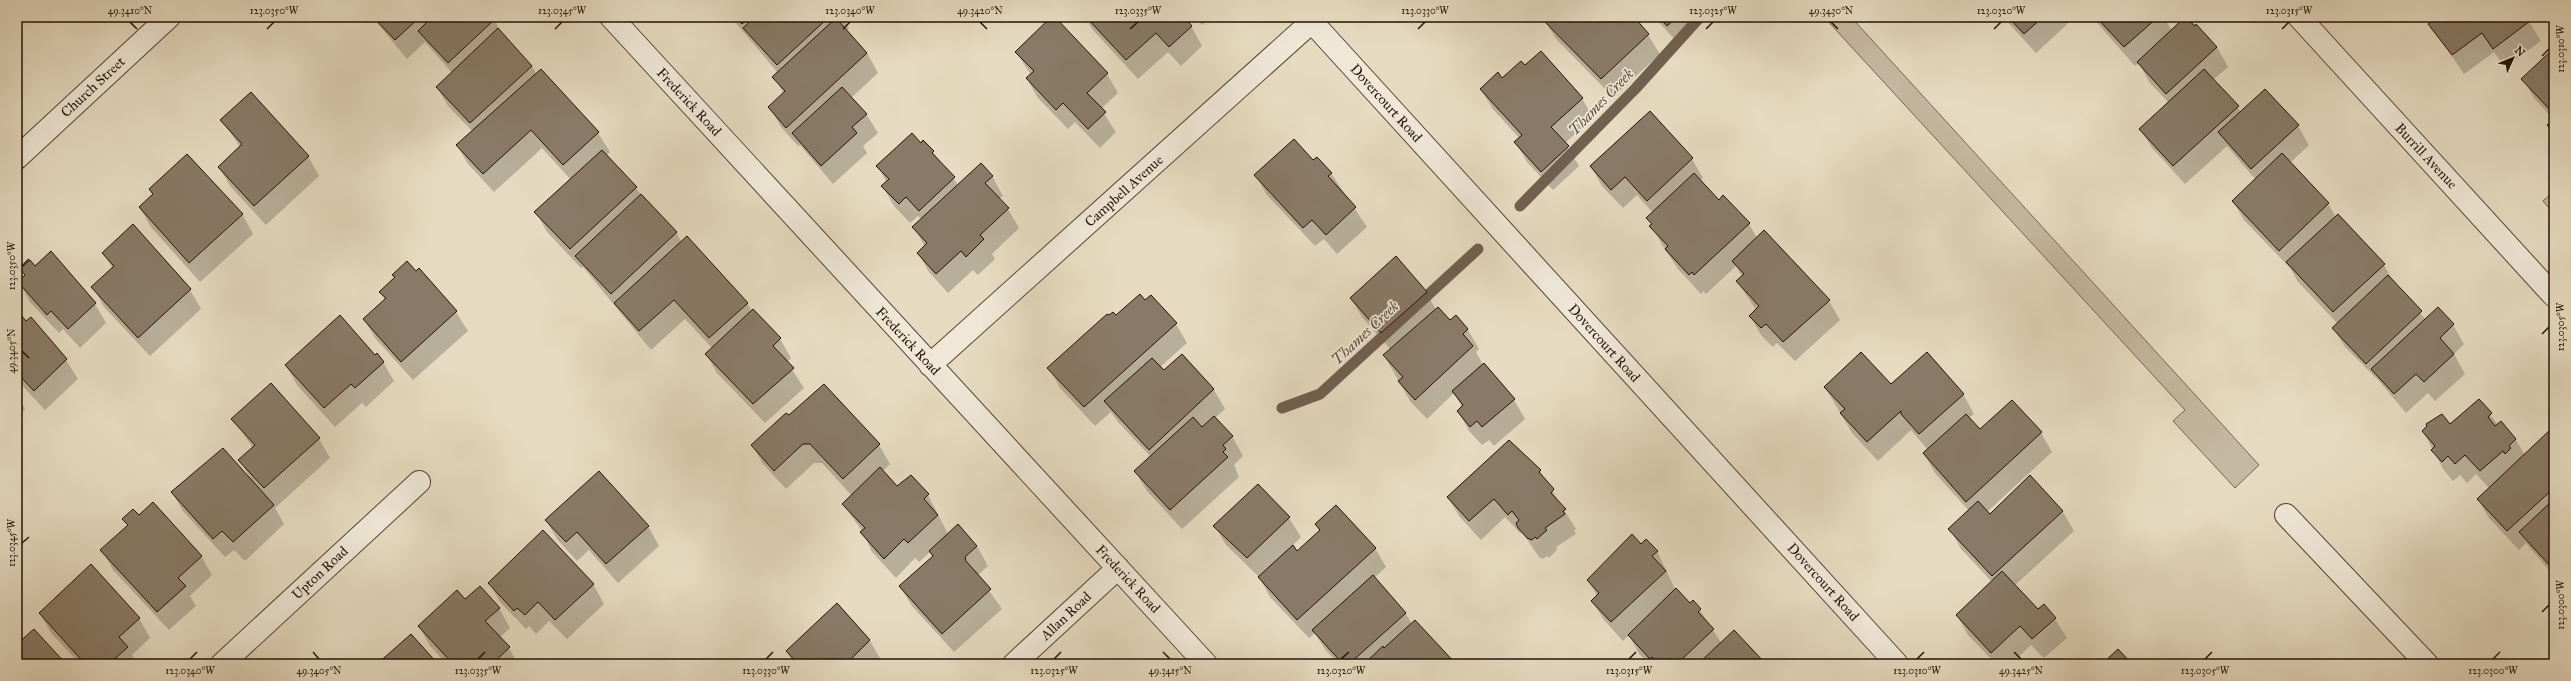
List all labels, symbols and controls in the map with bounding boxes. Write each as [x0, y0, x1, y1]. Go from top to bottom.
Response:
text: 49.3410°N [108, 5, 153, 17]
text: 123.0350°W [250, 5, 299, 17]
text: 123.0345°W [538, 5, 587, 17]
text: 123.0340°W [825, 5, 875, 17]
text: 49.3420°N [957, 5, 1003, 17]
text: 123.0335°W [1115, 5, 1162, 17]
text: 123.0330°W [1401, 5, 1449, 17]
text: 123.0325°W [1689, 5, 1737, 17]
text: 49.3430°N [1809, 5, 1854, 17]
text: 123.0320°W [1977, 5, 2026, 17]
text: 123.0315°W [2266, 5, 2313, 17]
text: 123.0310°W [2555, 25, 2567, 73]
north arrow [2493, 38, 2533, 78]
text: N [2512, 44, 2528, 60]
street label: Church Street [57, 53, 129, 121]
street label: Dovercourt Road [1346, 60, 1426, 146]
street label: Frederick Road [653, 64, 725, 140]
water label: Thames Creek [1565, 65, 1637, 139]
street label: Burrill Avenue [2391, 120, 2461, 193]
street label: Campbell Avenue [1081, 151, 1167, 231]
text: 123.0350°W [6, 241, 18, 290]
water label: Thames Creek [1328, 297, 1403, 369]
street label: Dovercourt Road [1564, 300, 1644, 386]
text: 123.0305°W [2555, 302, 2567, 351]
street label: Frederick Road [872, 303, 944, 379]
text: 49.3405°N [6, 328, 18, 374]
text: 123.0345°W [6, 518, 18, 567]
street label: Dovercourt Road [1783, 539, 1863, 625]
street label: Frederick Road [1092, 541, 1164, 617]
street label: Upton Road [288, 543, 352, 603]
text: 123.0300°W [2555, 580, 2567, 630]
street label: Allan Road [1036, 588, 1095, 644]
text: 123.0340°W [165, 665, 215, 677]
text: 49.3405°N [296, 665, 342, 677]
text: 123.0335°W [455, 665, 502, 677]
text: 123.0330°W [742, 665, 790, 677]
text: 123.0325°W [1030, 665, 1078, 677]
text: 49.3415°N [1148, 665, 1192, 677]
text: 123.0320°W [1317, 665, 1366, 677]
text: 123.0315°W [1606, 665, 1653, 677]
text: 123.0310°W [1893, 665, 1941, 677]
text: 49.3425°N [1999, 665, 2044, 677]
text: 123.0305°W [2181, 665, 2230, 677]
text: 123.0300°W [2468, 665, 2518, 677]

